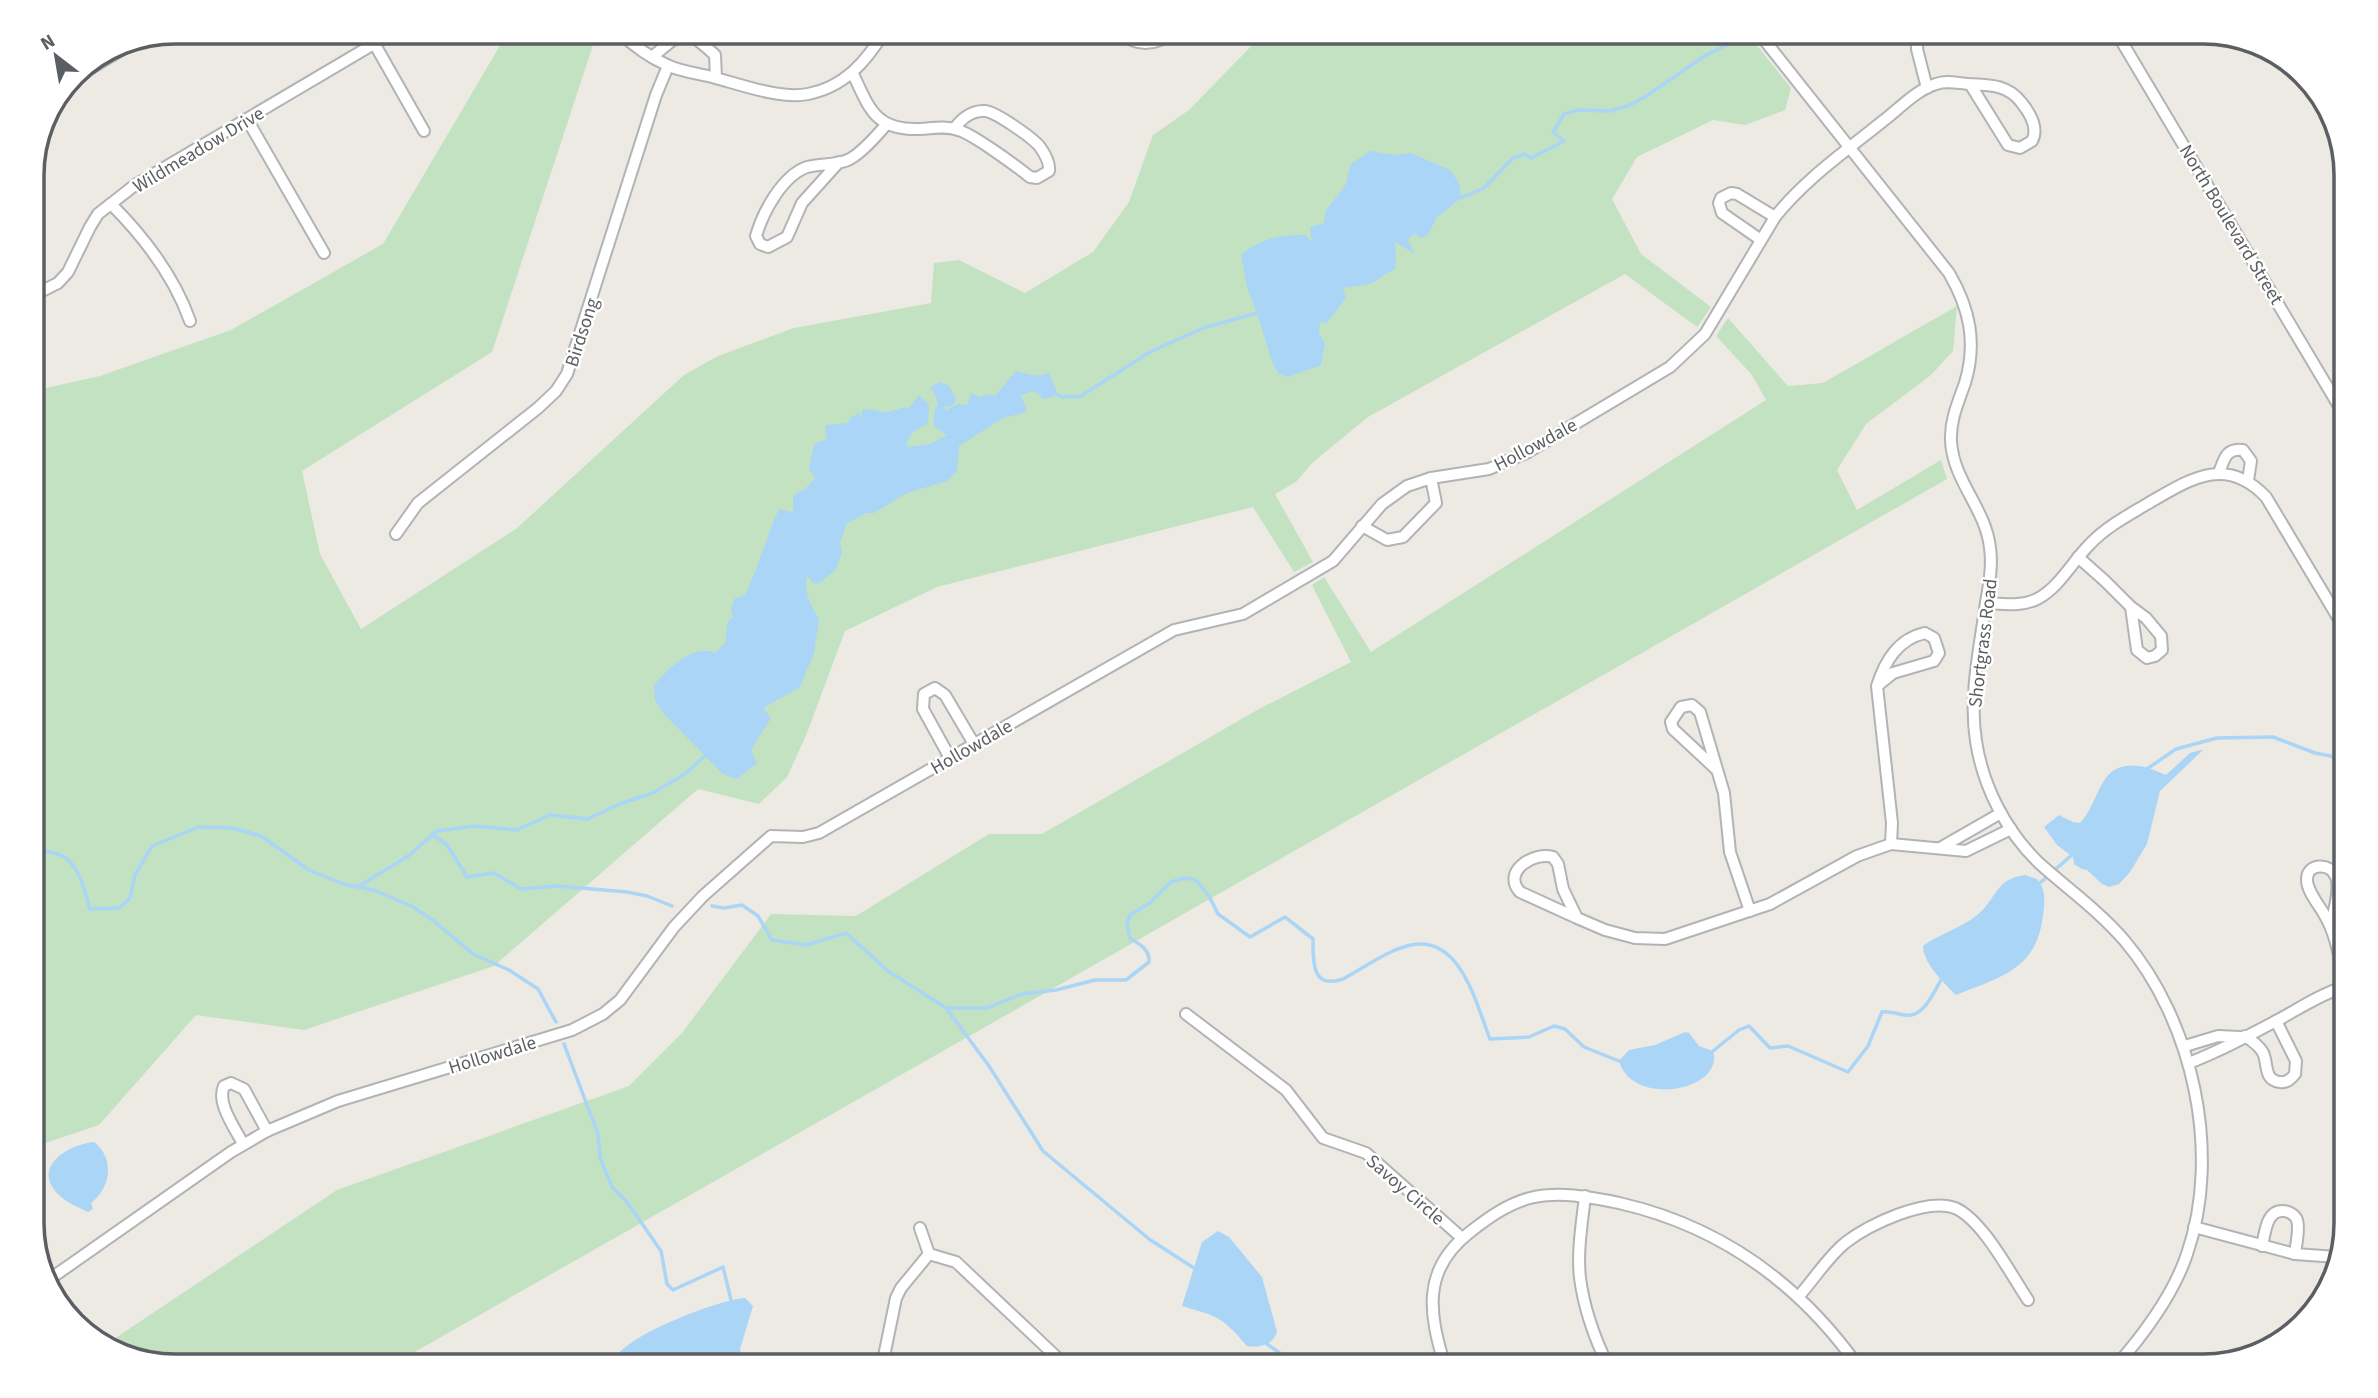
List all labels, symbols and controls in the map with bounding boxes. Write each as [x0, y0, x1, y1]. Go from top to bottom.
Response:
north arrow [21, 21, 91, 91]
text: N [36, 28, 60, 58]
street label: Wildmeadow Drive [128, 100, 270, 200]
street label: North Boulevard Street [2172, 140, 2290, 310]
street label: Birdsong [559, 294, 606, 370]
street label: Hollowdale [1489, 412, 1582, 479]
street label: Shortgrass Road [1962, 577, 2005, 709]
street label: Hollowdale [926, 713, 1018, 782]
street label: Hollowdale [445, 1029, 540, 1082]
street label: Savoy Circle [1360, 1148, 1450, 1232]

